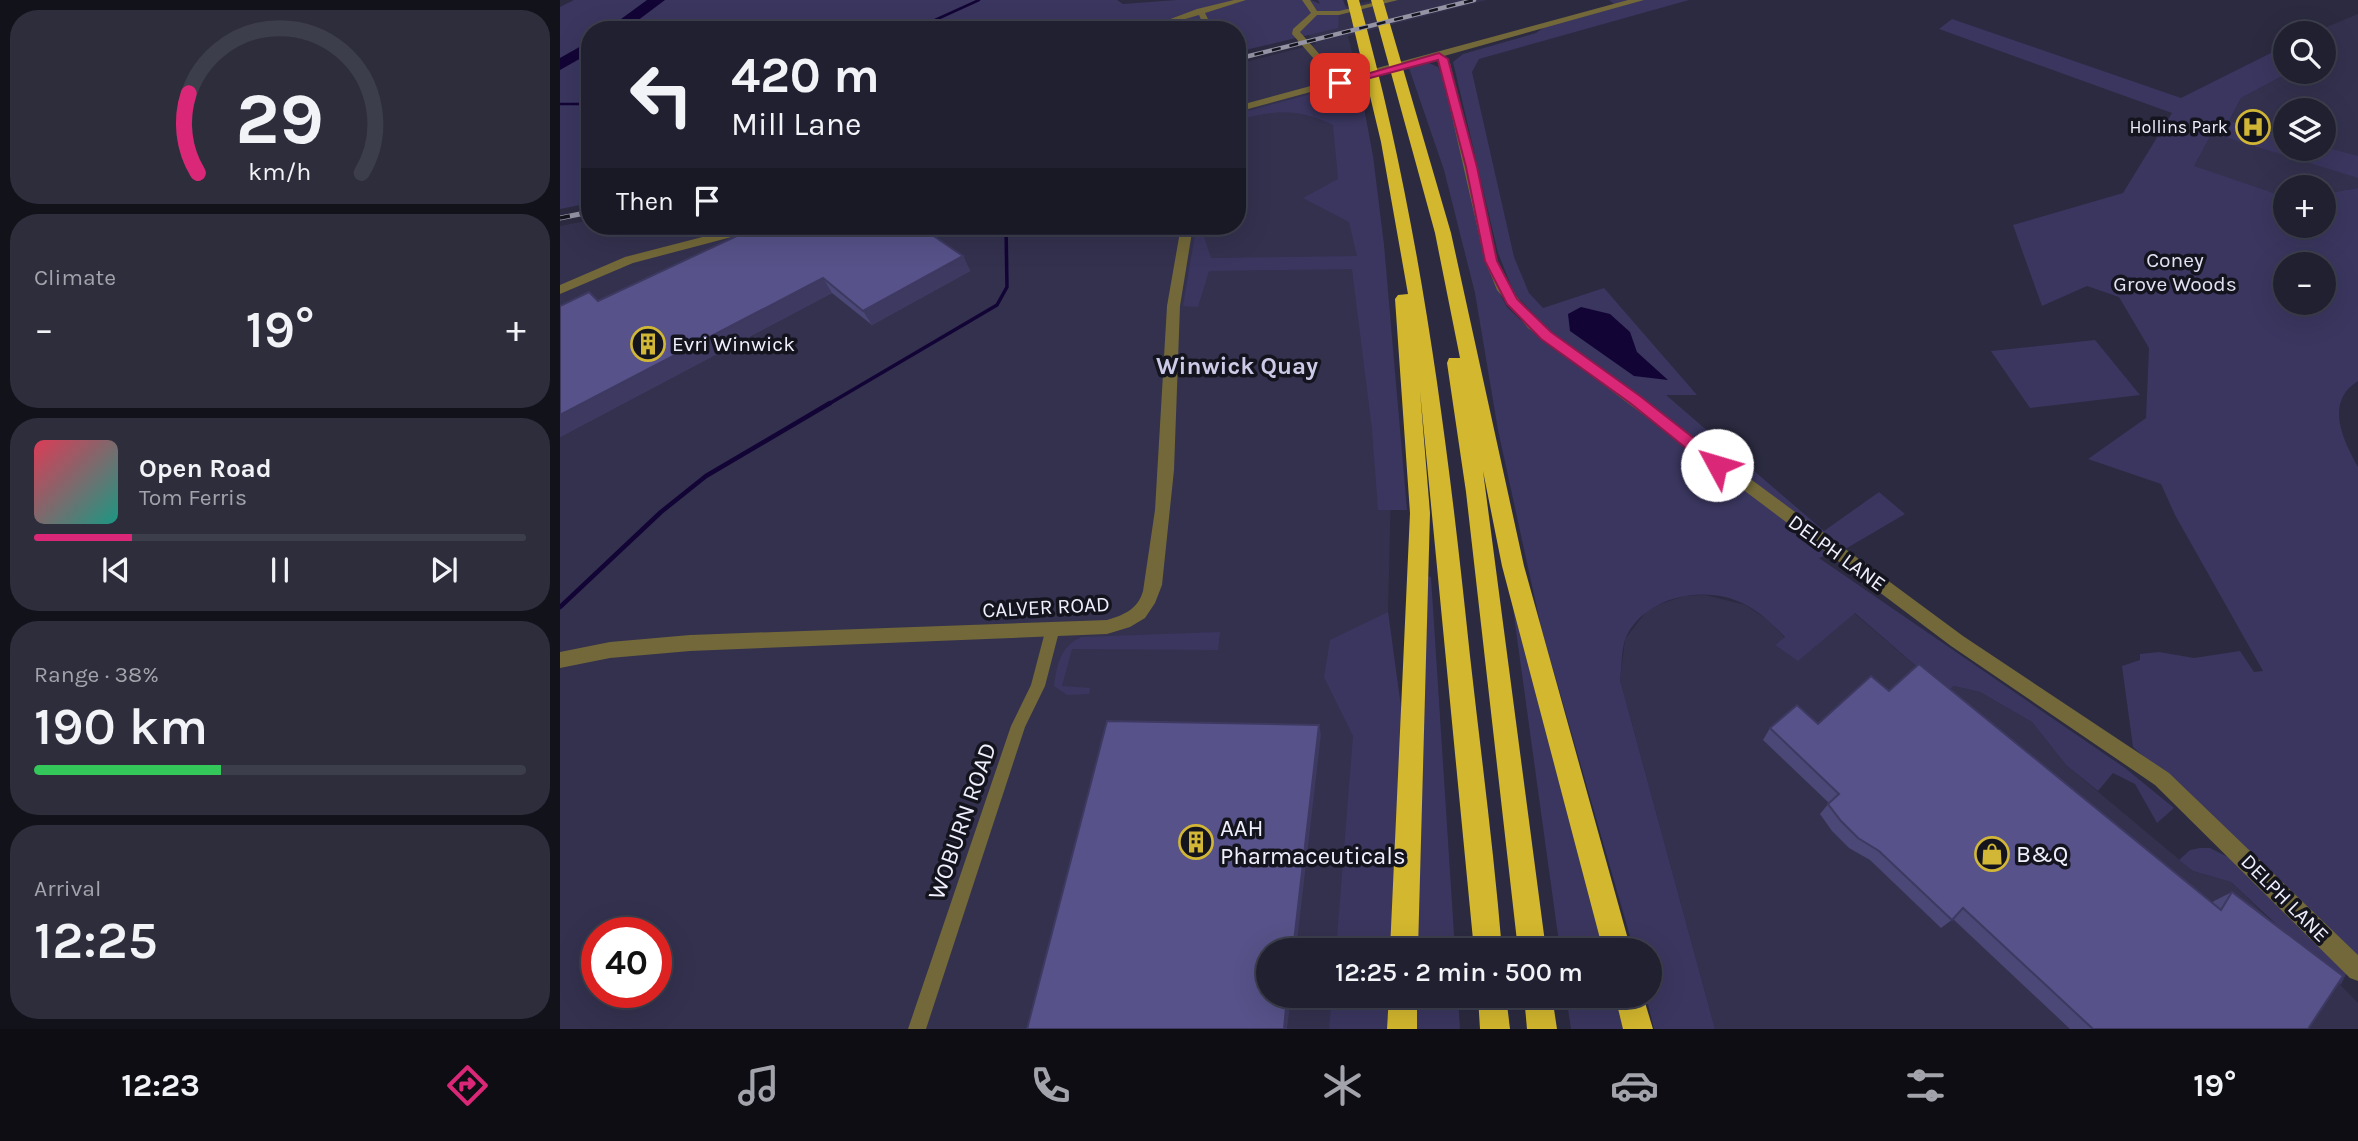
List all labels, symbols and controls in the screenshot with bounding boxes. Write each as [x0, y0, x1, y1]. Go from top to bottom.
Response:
map controls [2273, 21, 2336, 315]
button: search [2273, 21, 2336, 84]
text: 420 m [731, 47, 880, 104]
icon: left [616, 49, 707, 140]
pin [1310, 53, 1370, 113]
icon: arrive [1321, 64, 1359, 102]
text: 29 [236, 76, 324, 161]
button: layers [2273, 98, 2336, 161]
text: Mill Lane [731, 106, 861, 143]
hospital icon: Hollins Park [2234, 108, 2272, 146]
place label: Hollins Park [2130, 116, 2228, 138]
text: km/h [248, 157, 312, 186]
button: + [2273, 175, 2336, 238]
icon: arrive [688, 182, 726, 220]
text: Then [616, 186, 674, 217]
park label: Coney Grove Woods [2113, 248, 2237, 296]
button: − [2273, 252, 2336, 315]
text: Climate [34, 264, 116, 291]
text: 19° [246, 299, 314, 360]
text: − [34, 307, 54, 352]
text: + [506, 307, 526, 352]
building icon: Evri Winwick [629, 325, 667, 363]
place label: Evri Winwick [672, 332, 795, 356]
district label: Winwick Quay [1156, 352, 1318, 380]
position arrow [1680, 428, 1754, 502]
text: Open Road [139, 453, 272, 484]
text: Tom Ferris [139, 484, 247, 511]
street label: DELPH LANE [1784, 510, 1890, 596]
icon: previous [97, 551, 135, 589]
icon: pause [261, 551, 299, 589]
icon: next [425, 551, 463, 589]
street label: CALVER ROAD [982, 592, 1110, 622]
text: Range · 38% [34, 661, 159, 688]
text: 190 km [34, 696, 208, 757]
street label: WOBURN ROAD [922, 739, 1002, 903]
place label: AAH Pharmaceuticals [1220, 814, 1406, 870]
building icon: AAH Pharmaceuticals [1177, 823, 1215, 861]
shop icon: B&Q [1973, 835, 2011, 873]
place label: B&Q [2016, 840, 2069, 868]
street label: DELPH LANE [2236, 849, 2334, 947]
text: Arrival [34, 875, 101, 902]
text: 12:25 [34, 910, 158, 971]
speed limit sign: 40 [581, 917, 672, 1008]
text: 12:25 · 2 min · 500 m [1335, 957, 1583, 988]
icon: directions [443, 1061, 492, 1110]
icon: music [734, 1061, 783, 1110]
icon: phone [1026, 1061, 1075, 1110]
icon: climate [1318, 1061, 1367, 1110]
icon: car [1610, 1061, 1659, 1110]
icon: filters [1901, 1061, 1950, 1110]
text: 12:23 [121, 1067, 200, 1104]
text: 19° [2193, 1067, 2237, 1104]

